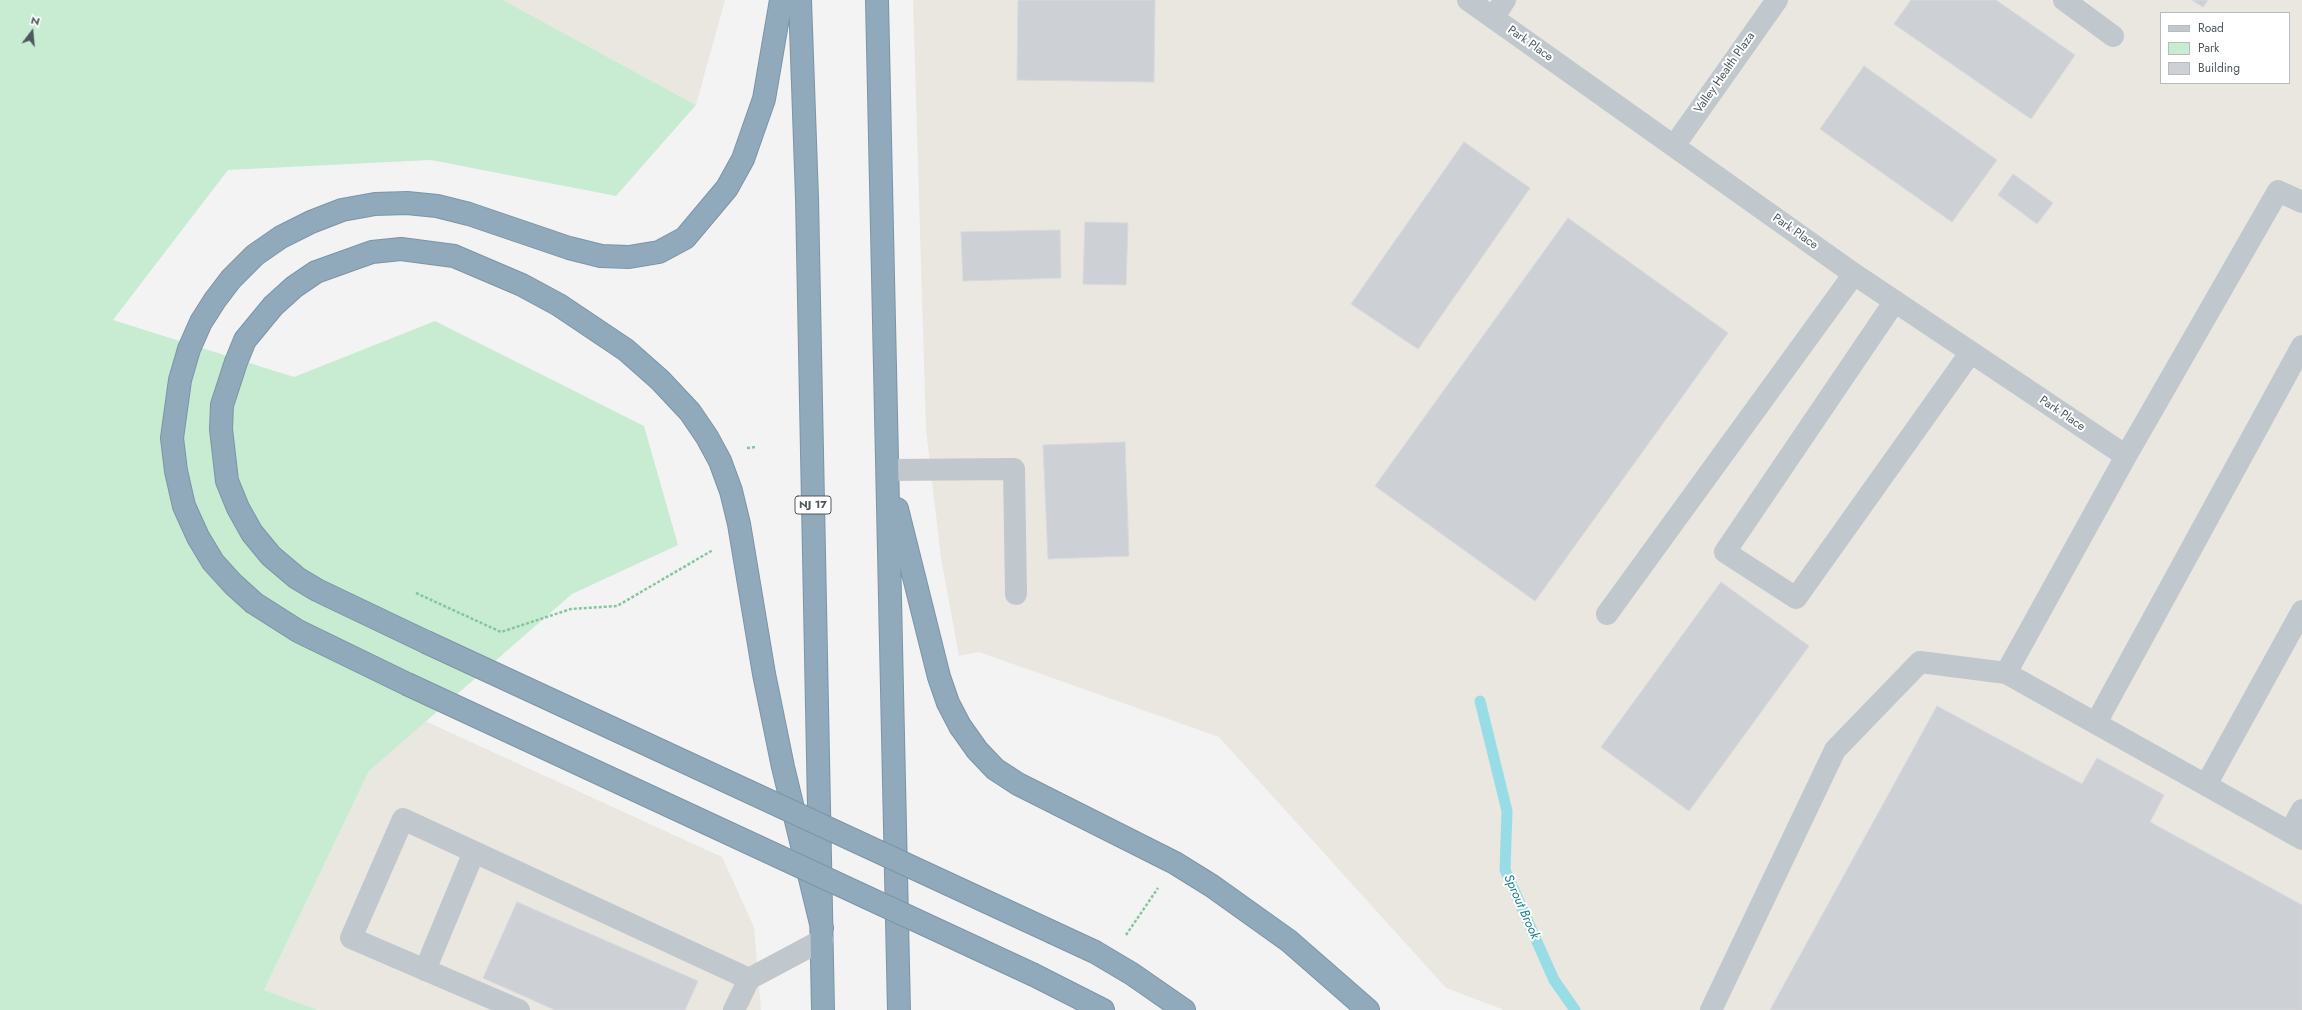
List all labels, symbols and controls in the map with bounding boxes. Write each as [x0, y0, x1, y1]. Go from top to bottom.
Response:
north arrow [12, 12, 52, 52]
text: N [29, 12, 42, 29]
legend [2160, 12, 2290, 84]
text: Road [2198, 19, 2224, 37]
street label: Park Place [1505, 23, 1555, 65]
street label: Valley Health Plaza [1692, 30, 1758, 116]
text: Park [2198, 39, 2219, 57]
text: Building [2198, 59, 2240, 77]
street label: Park Place [1770, 211, 1820, 253]
street label: Park Place [2036, 393, 2088, 435]
road number: NJ 17 [795, 496, 831, 514]
water label: Sprout Brook [1500, 872, 1542, 942]

